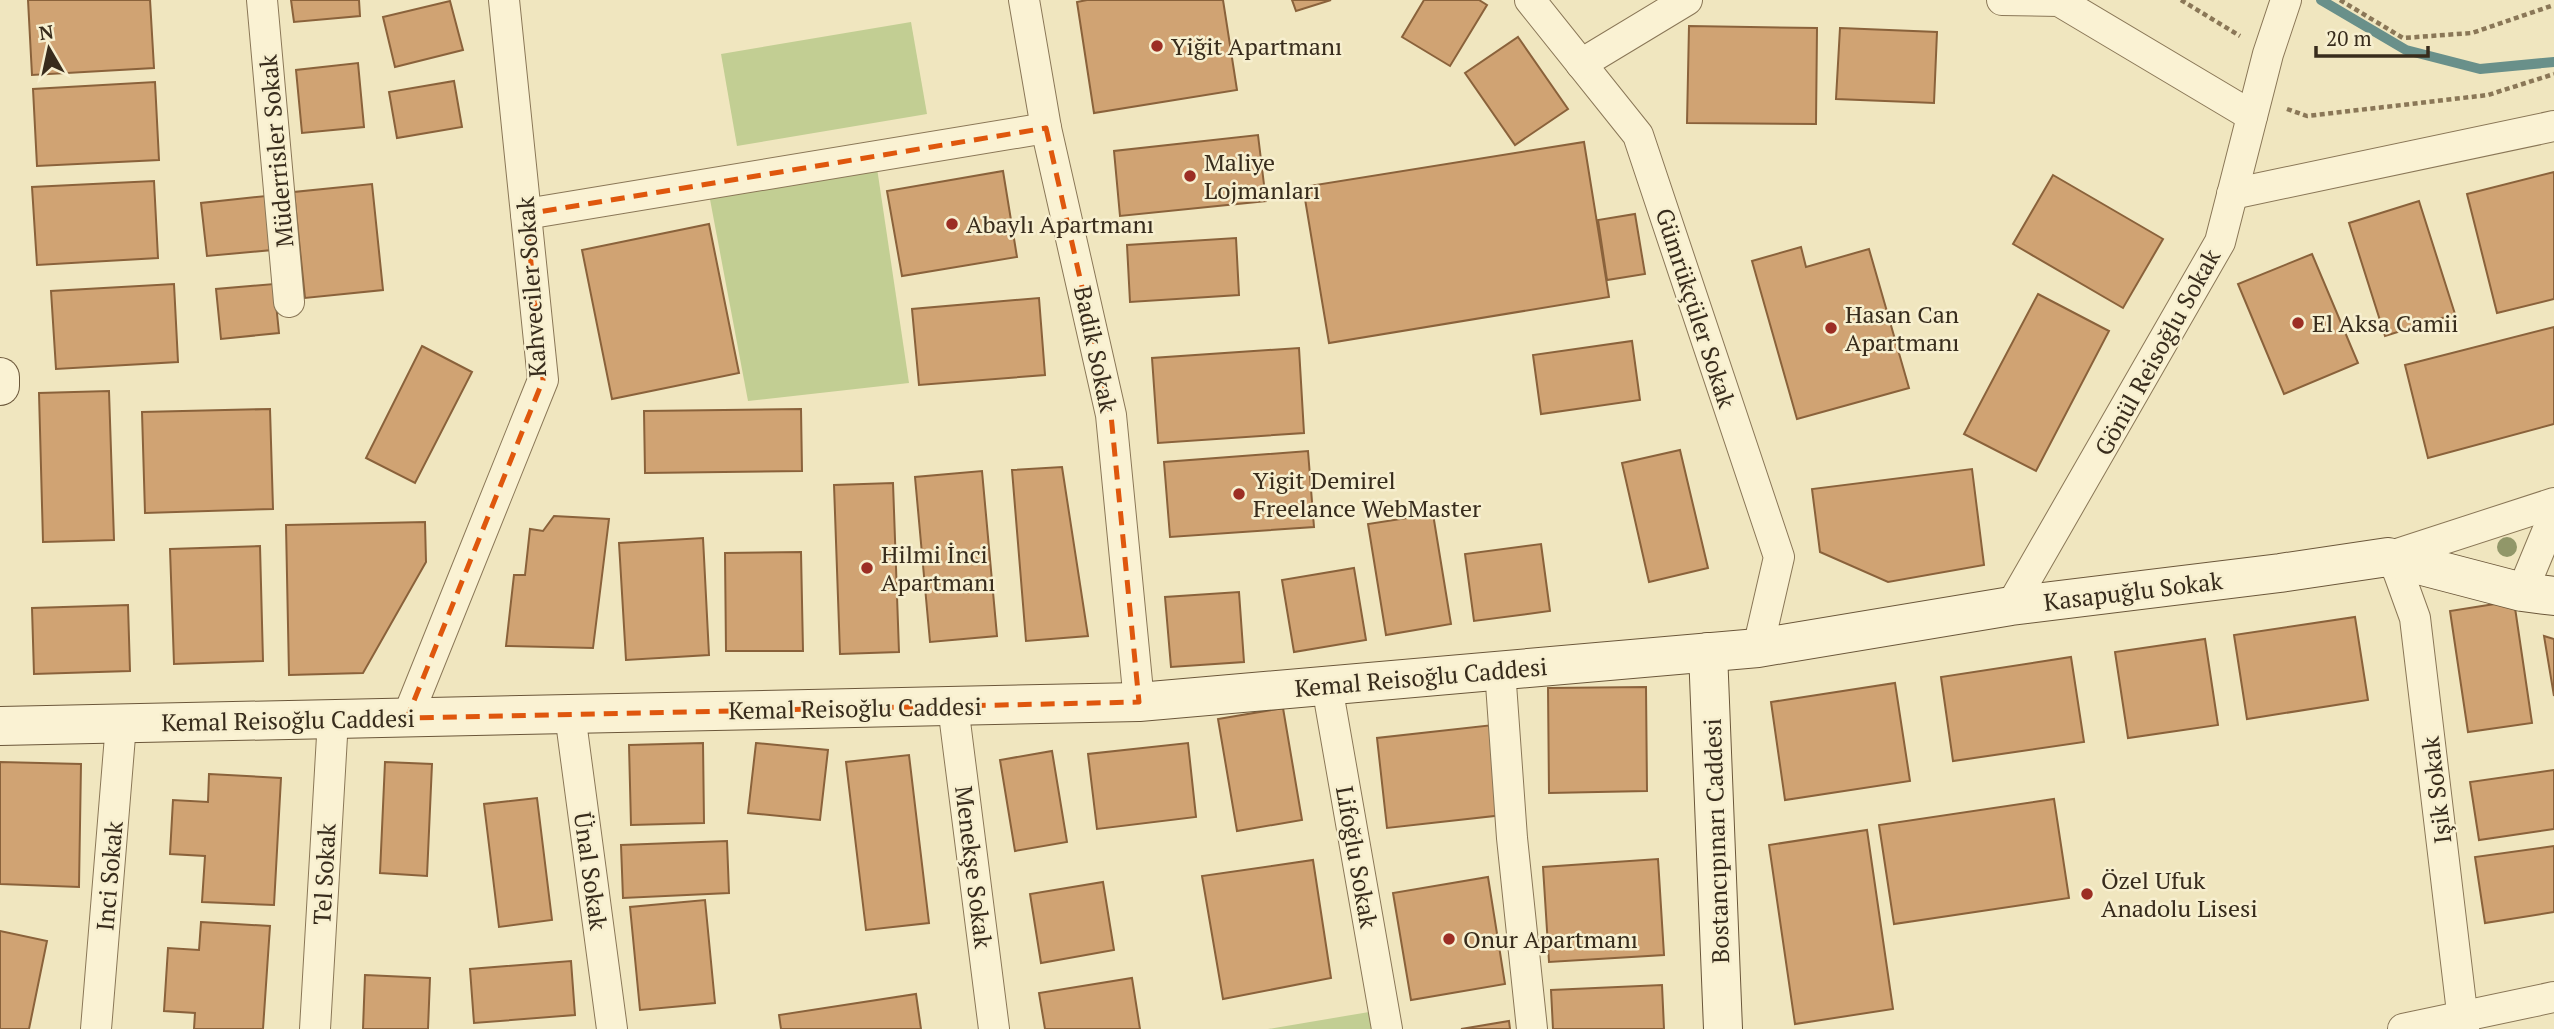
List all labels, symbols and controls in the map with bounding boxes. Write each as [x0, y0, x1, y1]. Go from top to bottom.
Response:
north arrow [14, 14, 84, 84]
scale bar [2316, 14, 2428, 58]
text: N [37, 18, 56, 45]
text: 20 m [2326, 24, 2372, 52]
place label: Yiğit Apartmanı [1171, 30, 1342, 62]
marker: Yiğit Apartmanı [1149, 38, 1165, 54]
street label: Müderrisler Sokak [252, 53, 300, 249]
place label: Maliye Lojmanları [1204, 146, 1320, 206]
marker: Maliye Lojmanları [1182, 168, 1198, 184]
street label: Kahveciler Sokak [509, 195, 553, 379]
street label: Gümrükçüler Sokak [1649, 204, 1744, 413]
place label: Abaylı Apartmanı [966, 208, 1154, 240]
marker: Abaylı Apartmanı [944, 216, 960, 232]
street label: Gönül Reisoğlu Sokak [2087, 243, 2227, 461]
street label: Badik Sokak [1067, 283, 1125, 416]
place label: Hasan Can Apartmanı [1845, 298, 1960, 358]
place label: El Aksa Camii [2312, 307, 2458, 339]
marker: El Aksa Camii [2290, 315, 2306, 331]
marker: Hasan Can Apartmanı [1823, 320, 1839, 336]
place label: Yigit Demirel Freelance WebMaster [1253, 464, 1482, 524]
marker: Yigit Demirel Freelance WebMaster [1231, 486, 1247, 502]
place label: Hilmi İnci Apartmanı [881, 538, 996, 598]
marker: Hilmi İnci Apartmanı [859, 560, 875, 576]
street label: Kasapuğlu Sokak [2042, 564, 2225, 618]
street label: Kemal Reisoğlu Caddesi [1293, 650, 1549, 704]
street label: Kemal Reisoğlu Caddesi [728, 690, 982, 726]
street label: Kemal Reisoğlu Caddesi [161, 702, 415, 738]
street label: Bostancıpınarı Caddesi [1696, 718, 1736, 964]
street label: Işik Sokak [2413, 734, 2458, 845]
street label: Lifoğlu Sokak [1329, 783, 1385, 931]
street label: Menekşe Sokak [948, 784, 1000, 951]
street label: Ünal Sokak [567, 810, 615, 933]
street label: Inci Sokak [88, 819, 130, 932]
street label: Tel Sokak [305, 822, 343, 926]
place label: Özel Ufuk Anadolu Lisesi [2101, 864, 2258, 924]
marker: Özel Ufuk Anadolu Lisesi [2079, 886, 2095, 902]
place label: Onur Apartmanı [1463, 923, 1638, 955]
marker: Onur Apartmanı [1441, 931, 1457, 947]

